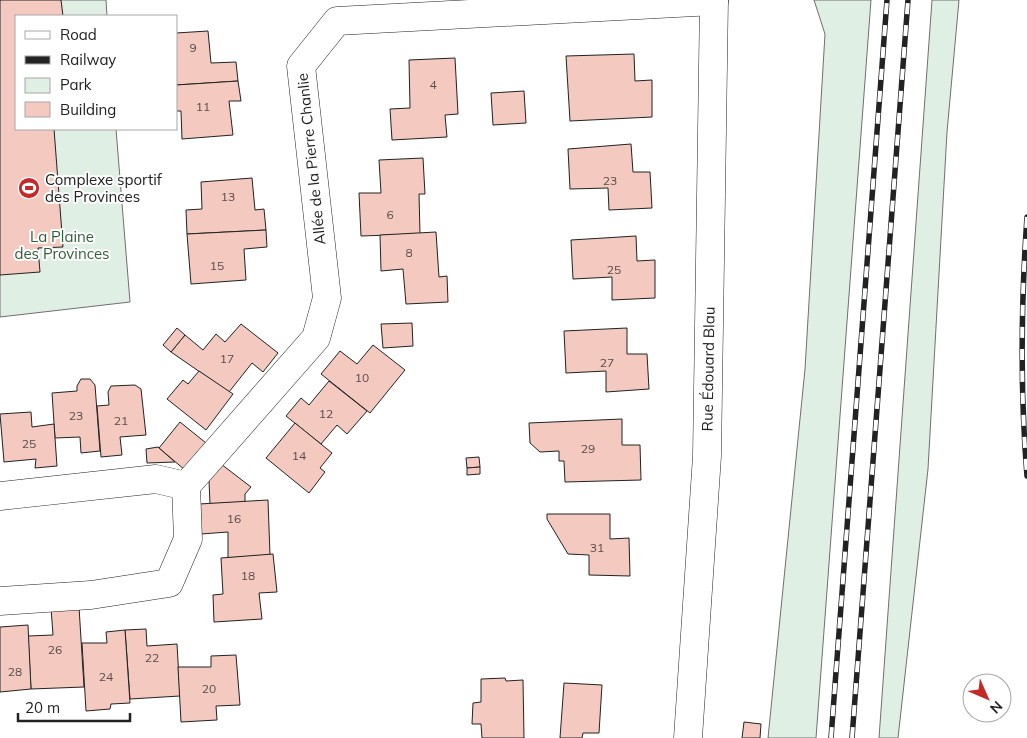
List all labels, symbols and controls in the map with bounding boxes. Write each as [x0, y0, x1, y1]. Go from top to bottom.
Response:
legend [15, 15, 178, 130]
text: Road [60, 25, 97, 44]
house number: 9 [189, 40, 197, 55]
text: Railway [60, 50, 116, 69]
street label: Allée de la Pierre Chanlie [293, 72, 329, 246]
text: Park [60, 75, 92, 94]
house number: 4 [429, 77, 437, 92]
house number: 11 [196, 99, 210, 114]
text: Building [60, 100, 116, 119]
place label: Complexe sportif des Provinces [45, 170, 163, 206]
house number: 23 [603, 173, 617, 188]
sports icon: Complexe sportif des Provinces [17, 176, 41, 200]
house number: 13 [221, 189, 235, 204]
house number: 6 [386, 207, 394, 222]
park label: La Plaine des Provinces [14, 227, 110, 263]
house number: 8 [405, 245, 413, 260]
house number: 15 [210, 258, 224, 273]
house number: 25 [607, 262, 621, 277]
street label: Rue Édouard Blau [697, 306, 719, 432]
house number: 17 [220, 351, 234, 366]
house number: 27 [600, 355, 614, 370]
house number: 10 [355, 370, 369, 385]
house number: 12 [319, 406, 333, 421]
house number: 23 [69, 408, 83, 423]
house number: 21 [114, 413, 128, 428]
house number: 25 [22, 436, 36, 451]
house number: 29 [581, 441, 595, 456]
house number: 14 [292, 448, 306, 463]
house number: 16 [227, 511, 241, 526]
house number: 31 [590, 540, 604, 555]
house number: 18 [241, 568, 255, 583]
house number: 26 [48, 642, 62, 657]
house number: 22 [145, 650, 159, 665]
house number: 28 [8, 664, 22, 679]
house number: 24 [99, 669, 113, 684]
north arrow [962, 673, 1012, 723]
house number: 20 [202, 681, 216, 696]
scale bar [18, 690, 130, 722]
text: N [986, 697, 1006, 717]
text: 20 m [25, 698, 60, 717]

